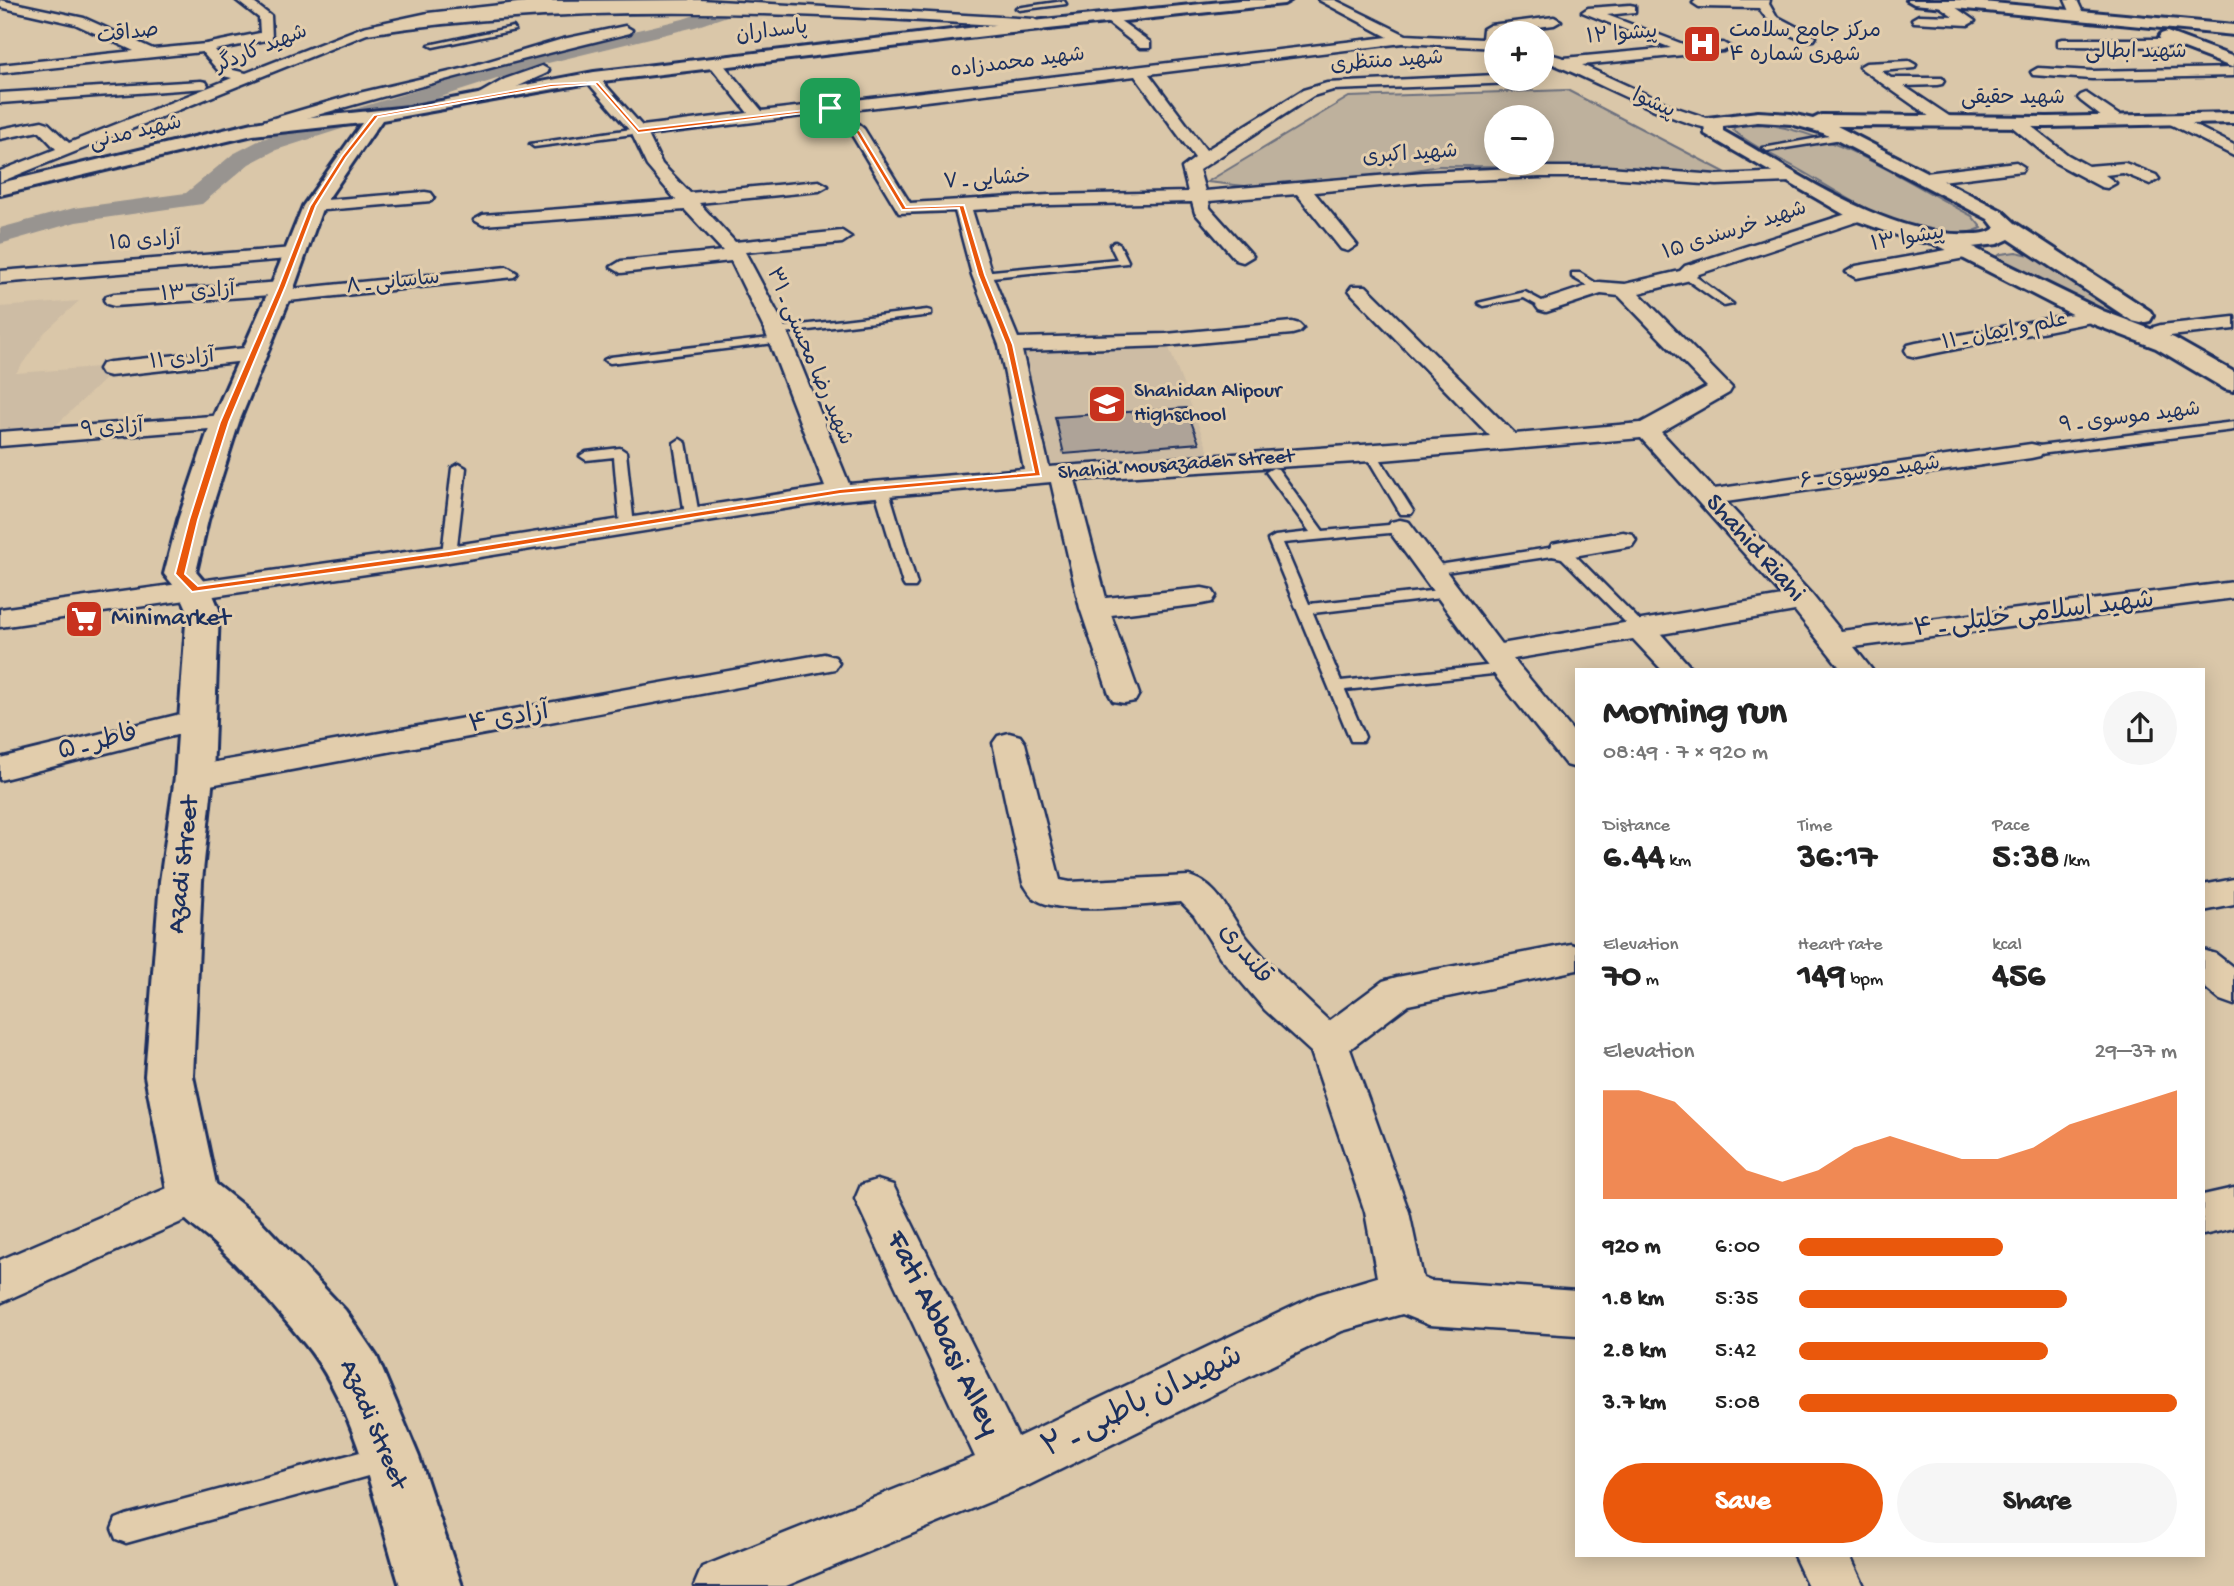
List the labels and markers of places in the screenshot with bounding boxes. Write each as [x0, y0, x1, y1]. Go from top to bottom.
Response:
place label: مرکز جامع سلامت شهری شماره ۴ [1729, 20, 1881, 69]
hospital icon: مرکز جامع سلامت شهری شماره ۴ [1681, 23, 1723, 65]
pin [800, 78, 860, 138]
place label: Shahidan Alipour Highschool [1134, 380, 1283, 429]
school or university icon: Shahidan Alipour Highschool [1086, 383, 1128, 425]
supermarket icon: Minimarket [63, 598, 105, 640]
place label: Minimarket [111, 604, 233, 635]

